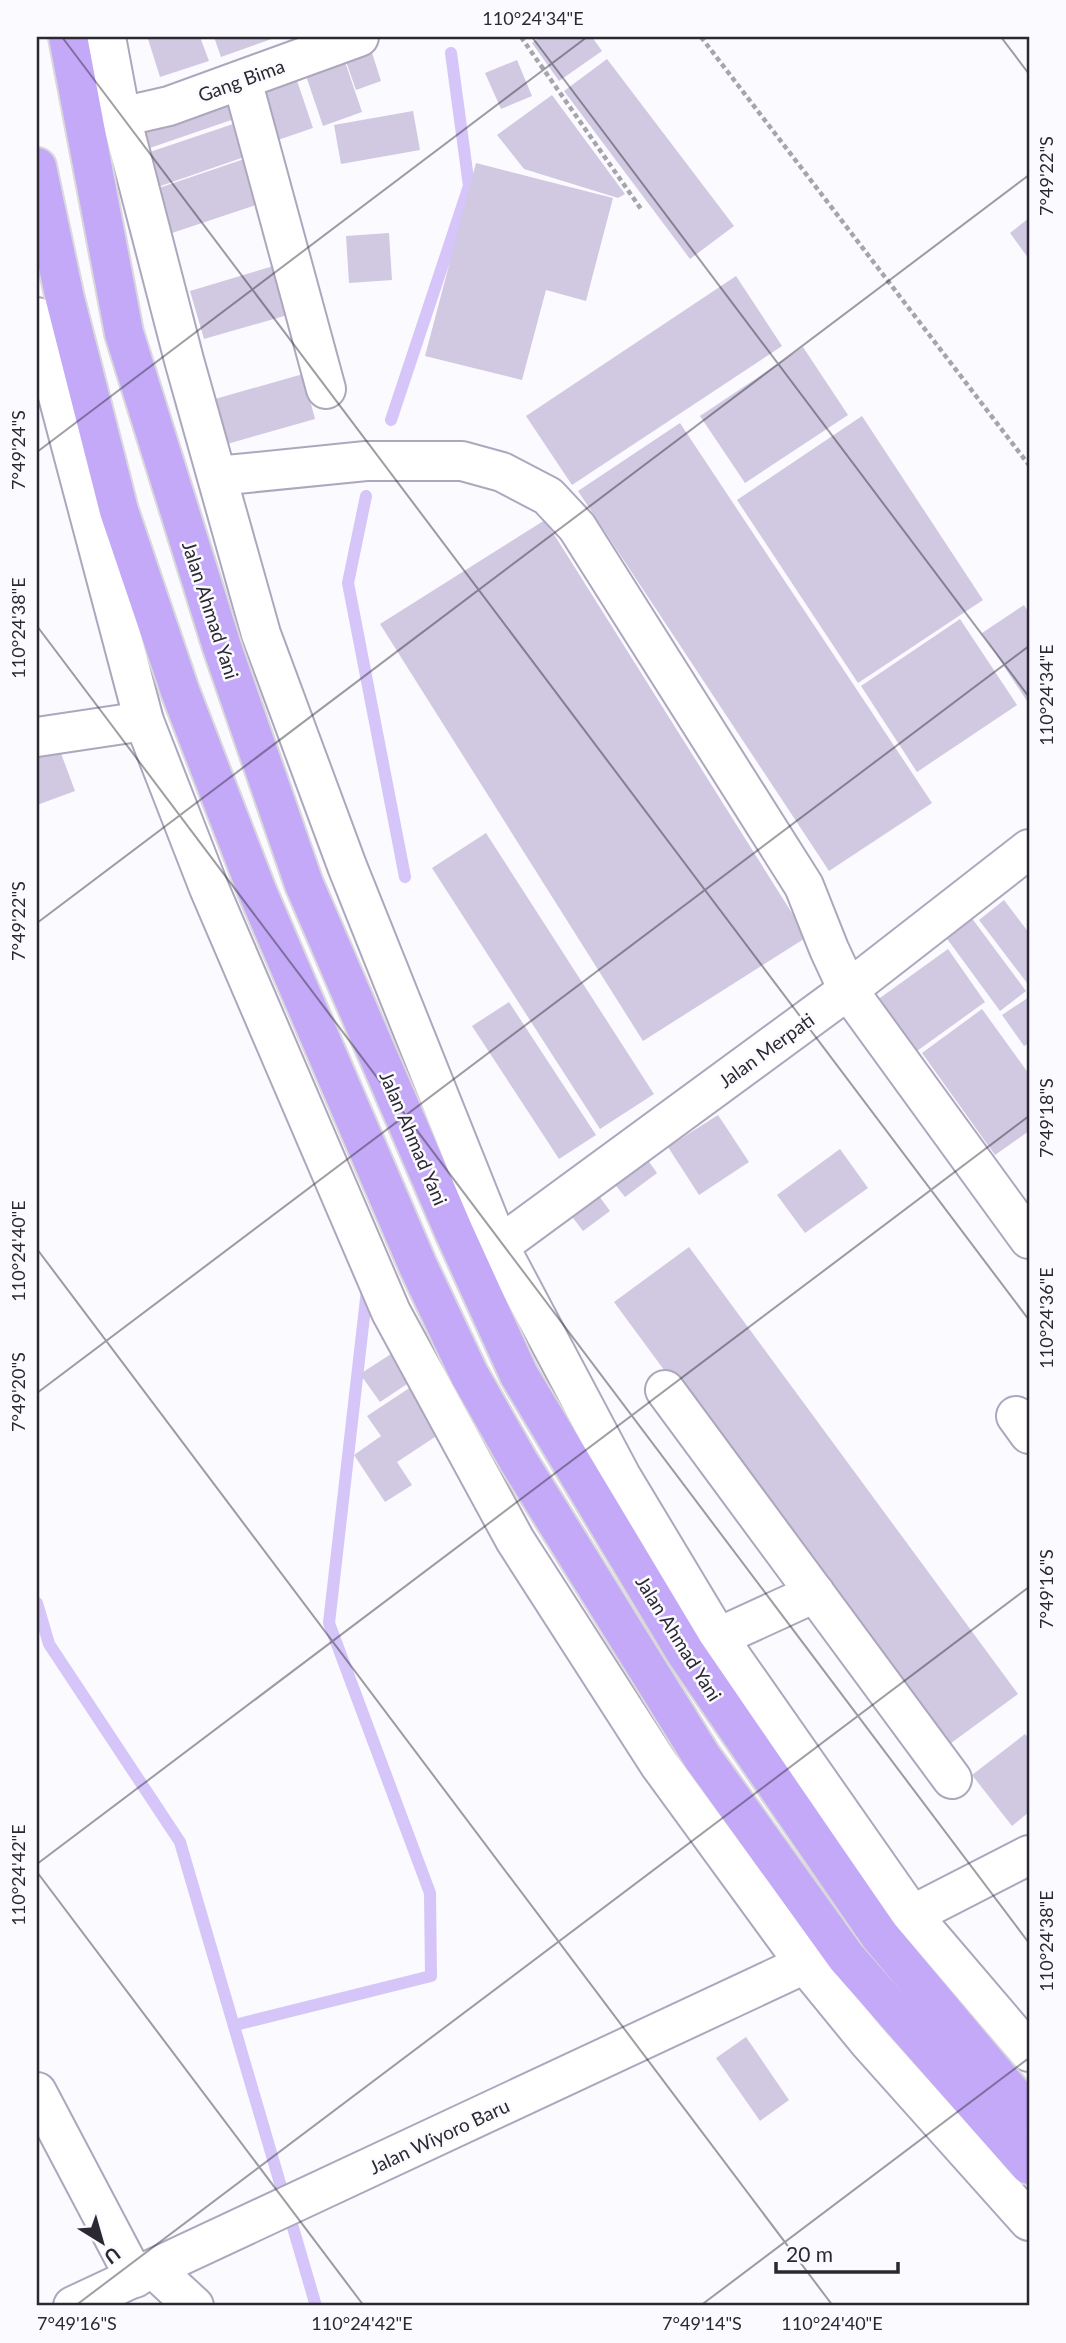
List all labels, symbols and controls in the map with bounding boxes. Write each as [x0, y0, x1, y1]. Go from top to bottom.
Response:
text: 110°24'34"E [482, 7, 584, 29]
street label: Gang Bima [195, 54, 287, 106]
text: 7°49'22"S [1035, 136, 1057, 216]
text: 7°49'24"S [7, 410, 29, 490]
street label: Jalan Ahmad Yani [178, 538, 244, 682]
text: 110°24'38"E [7, 577, 29, 679]
text: 110°24'34"E [1035, 644, 1057, 746]
text: 7°49'22"S [7, 881, 29, 961]
street label: Jalan Merpati [714, 1008, 818, 1092]
street label: Jalan Ahmad Yani [375, 1067, 453, 1209]
text: 7°49'18"S [1035, 1078, 1057, 1158]
text: 110°24'40"E [7, 1200, 29, 1302]
text: 110°24'36"E [1035, 1267, 1057, 1369]
text: 7°49'20"S [7, 1352, 29, 1432]
text: 7°49'16"S [1035, 1549, 1057, 1629]
street label: Jalan Ahmad Yani [631, 1571, 727, 1705]
text: 110°24'42"E [7, 1824, 29, 1926]
text: 110°24'38"E [1035, 1890, 1057, 1992]
street label: Jalan Wiyoro Baru [365, 2093, 513, 2179]
north arrow [66, 2206, 136, 2276]
scale bar [776, 2231, 898, 2275]
text: 20 m [786, 2241, 833, 2266]
text: U [100, 2243, 125, 2269]
text: 7°49'16"S [37, 2312, 117, 2334]
text: 110°24'42"E [311, 2312, 413, 2334]
text: 7°49'14"S [662, 2312, 742, 2334]
text: 110°24'40"E [781, 2312, 883, 2334]

